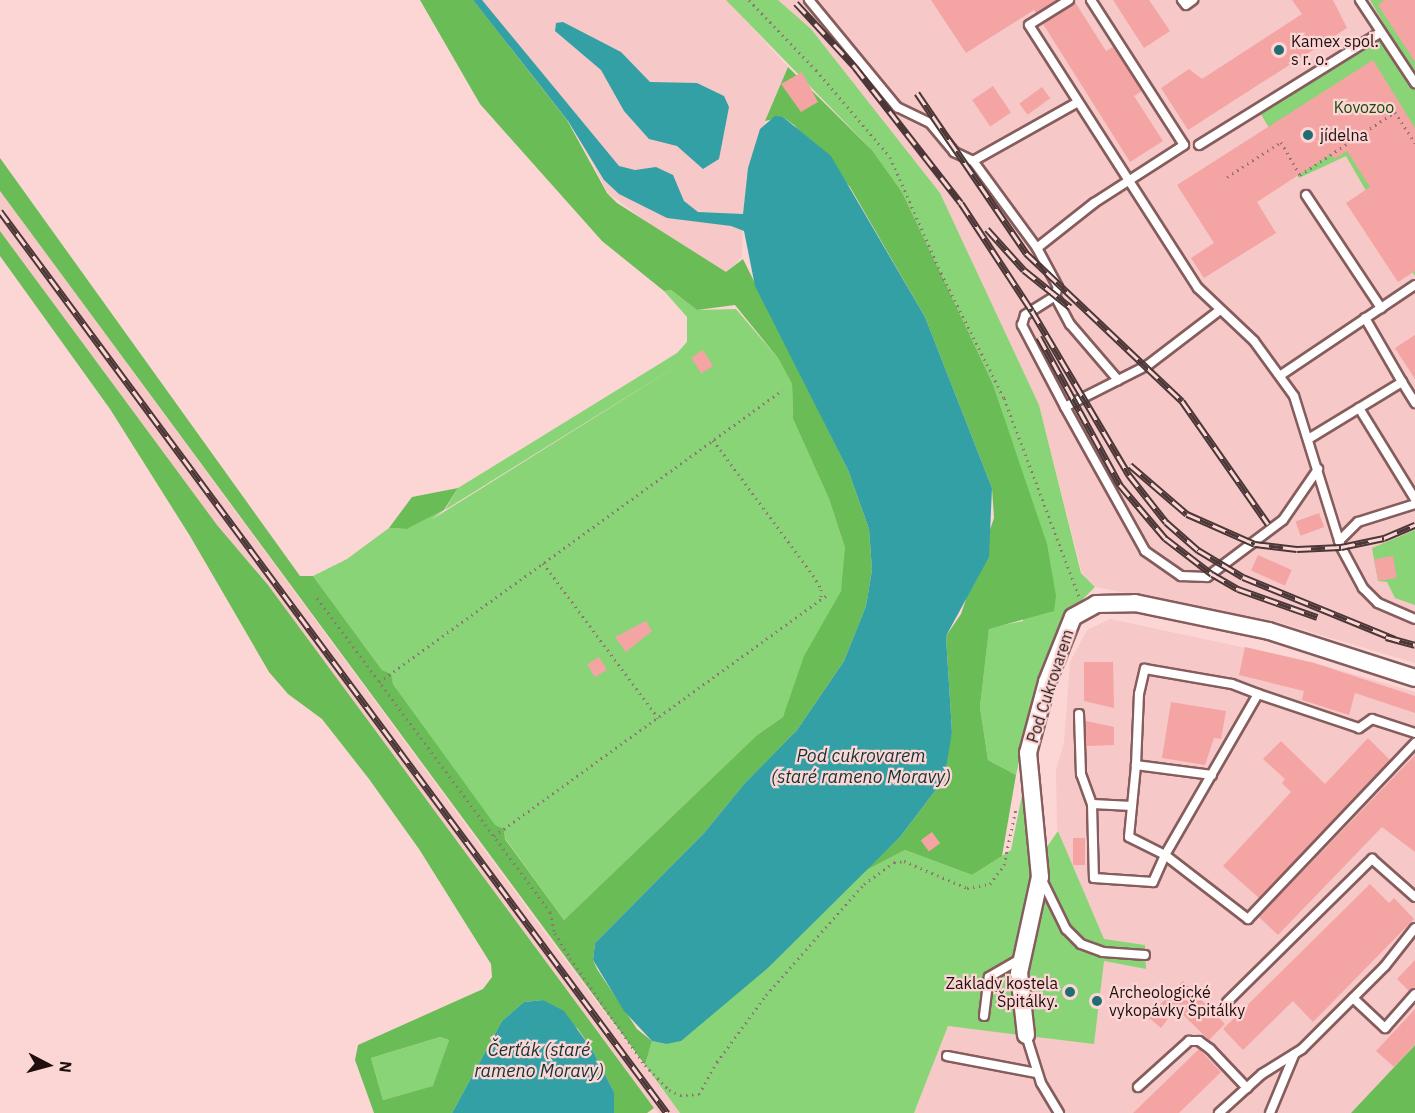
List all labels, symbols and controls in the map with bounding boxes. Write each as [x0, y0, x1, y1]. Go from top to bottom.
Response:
place label: Kamex spol. s r. o. [1291, 31, 1379, 69]
marker: Kamex spol. s r. o. [1272, 43, 1286, 57]
park label: Kovozoo [1334, 97, 1394, 117]
place label: jídelna [1320, 125, 1368, 145]
marker: jídelna [1301, 128, 1315, 142]
street label: Pod Cukrovarem [1023, 627, 1077, 745]
water label: Pod cukrovarem (staré rameno Moravy) [771, 746, 951, 789]
place label: Zaklady kostela Špitálky. [946, 973, 1058, 1011]
place label: Archeologické vykopávky Špitálky [1109, 982, 1245, 1020]
marker: Zaklady kostela Špitálky. [1063, 985, 1077, 999]
marker: Archeologické vykopávky Špitálky [1090, 994, 1104, 1008]
north arrow [18, 1035, 78, 1095]
water label: Čerťák (staré rameno Moravy) [474, 1040, 604, 1082]
text: N [55, 1060, 76, 1074]

